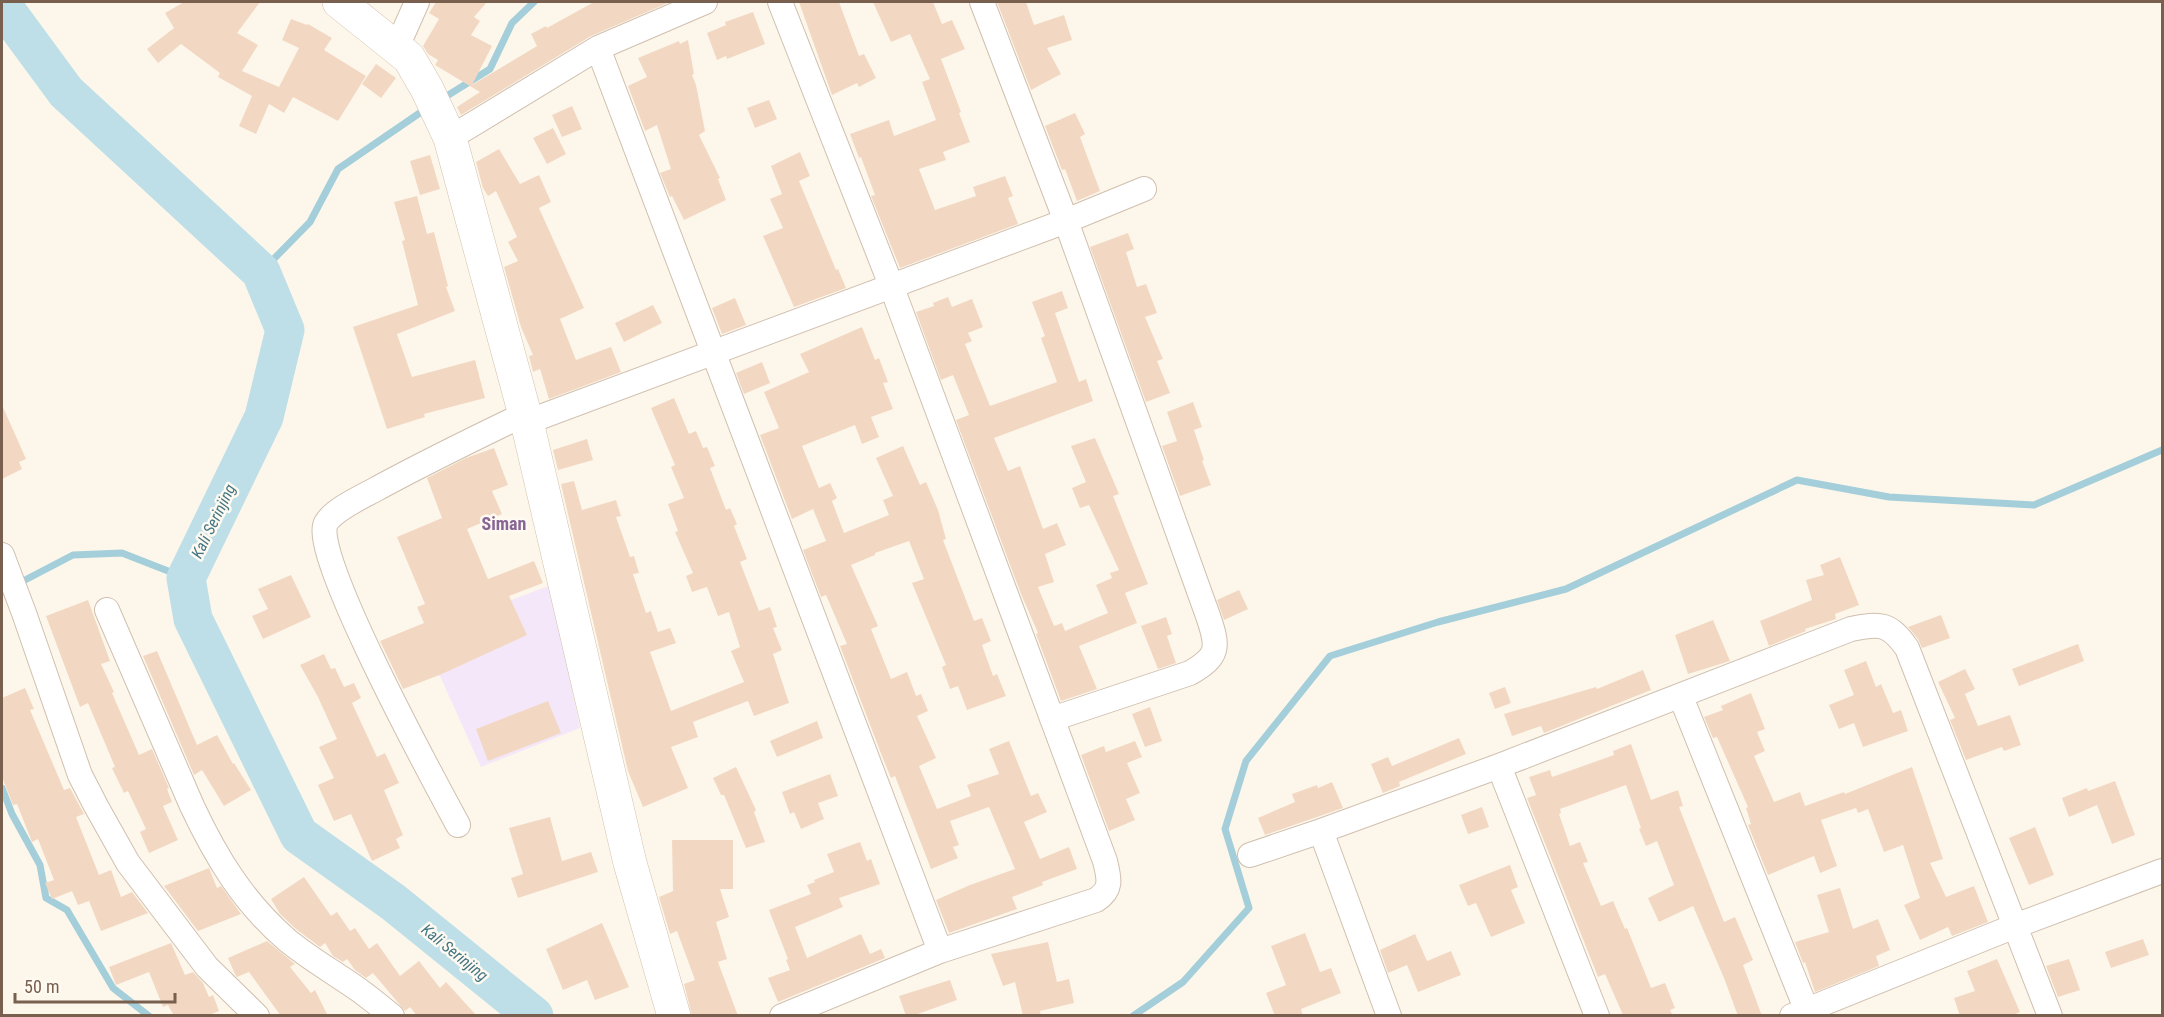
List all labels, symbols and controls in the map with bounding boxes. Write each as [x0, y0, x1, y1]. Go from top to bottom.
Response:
water label: Kali Serinjing [187, 481, 240, 561]
district label: Siman [482, 513, 526, 534]
water label: Kali Serinjing [418, 920, 492, 985]
scale bar [15, 966, 176, 1004]
text: 50 m [24, 976, 59, 997]

